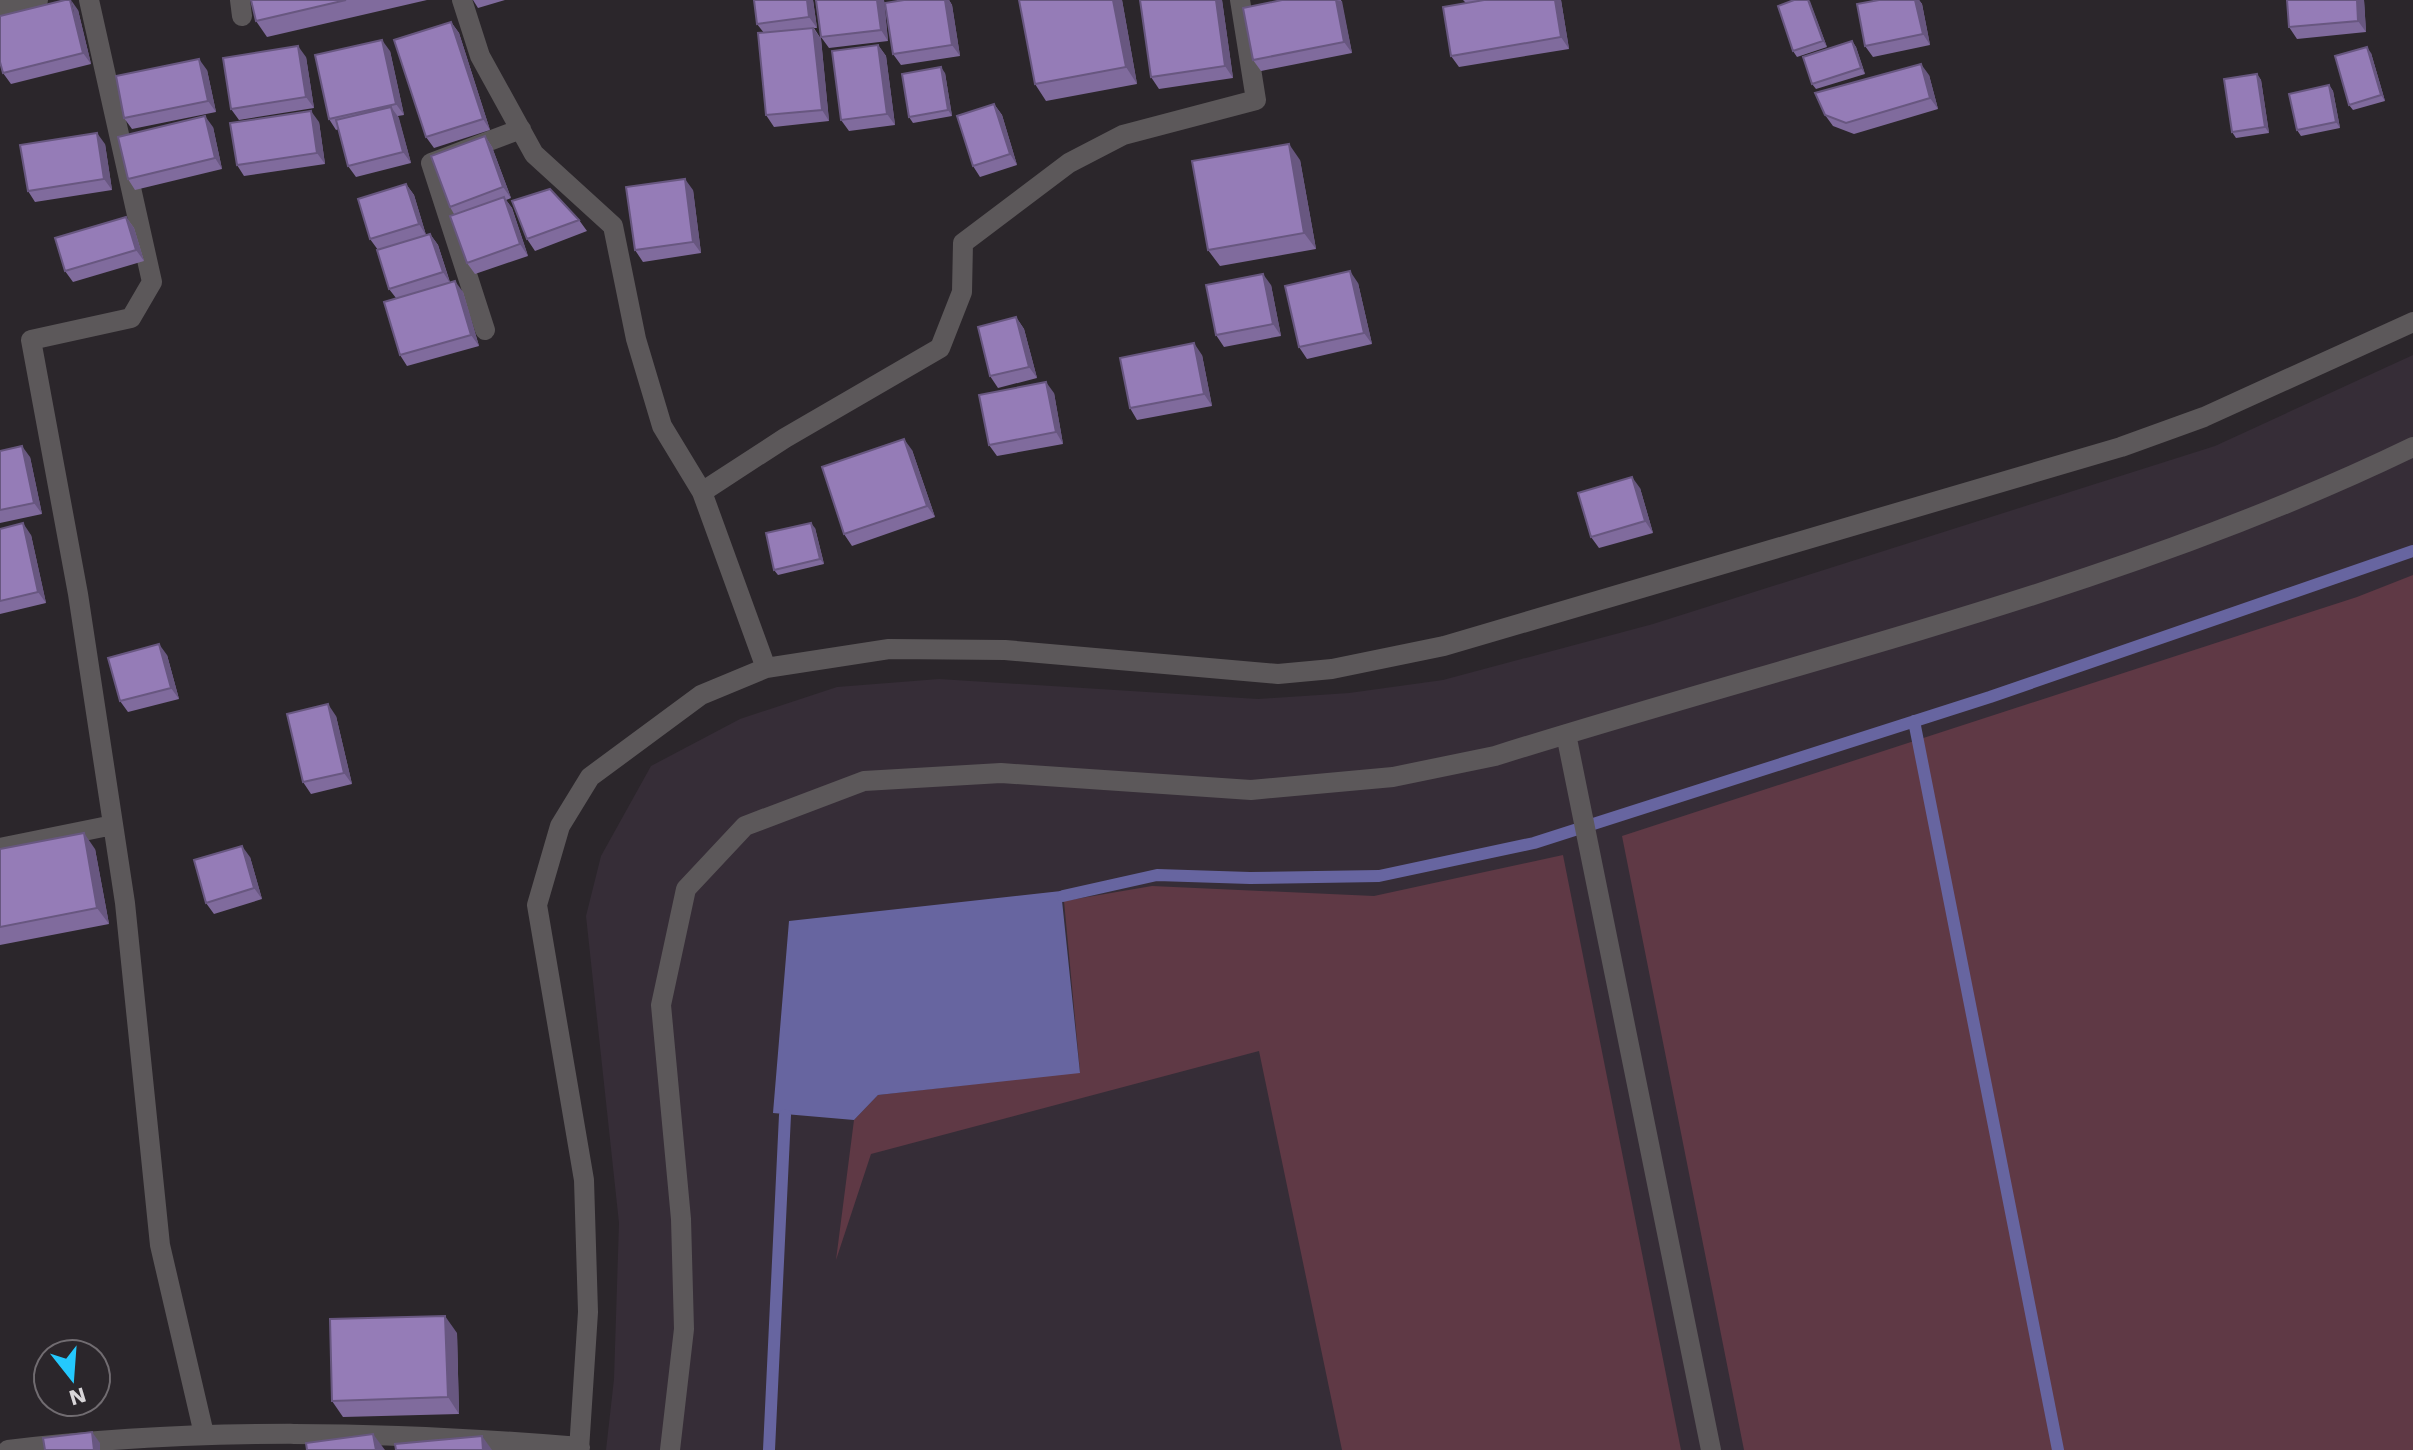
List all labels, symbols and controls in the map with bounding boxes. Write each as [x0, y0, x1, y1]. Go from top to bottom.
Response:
north arrow [32, 1338, 112, 1418]
text: N [66, 1382, 89, 1411]

